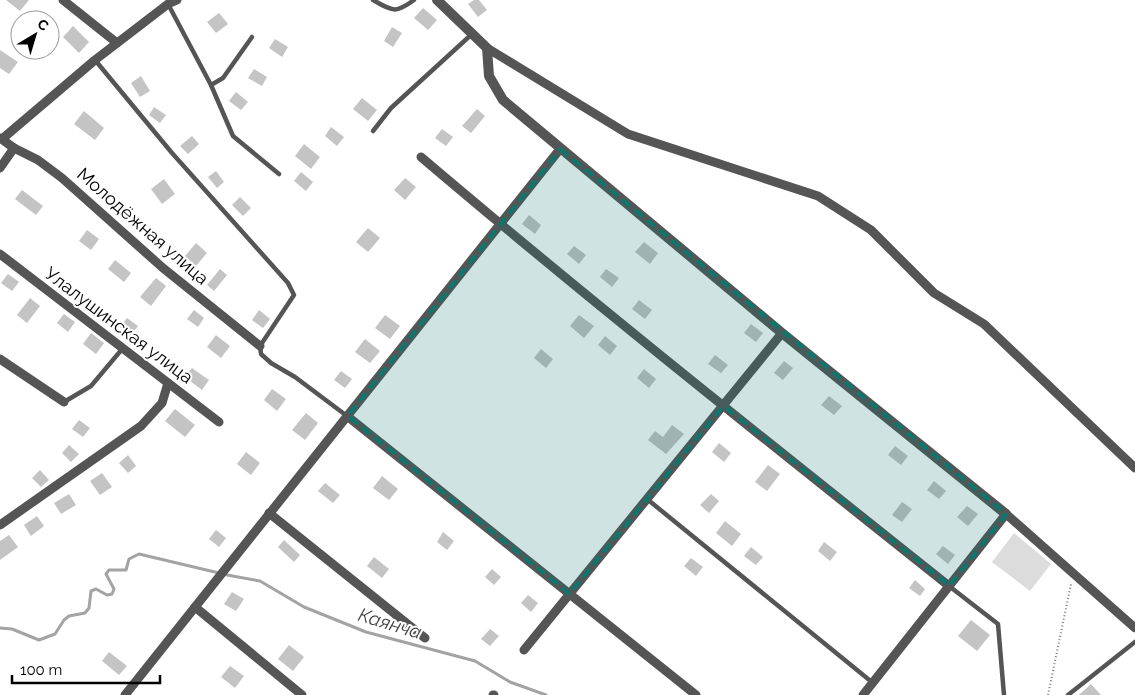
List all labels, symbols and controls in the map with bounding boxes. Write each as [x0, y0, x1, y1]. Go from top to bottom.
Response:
north arrow [10, 10, 60, 60]
text: С [34, 15, 52, 34]
street label: Молодёжная улица [73, 163, 213, 289]
street label: Улалушинская улица [41, 262, 197, 388]
water label: Каянча [356, 603, 424, 643]
scale bar [12, 652, 160, 684]
text: 100 m [20, 661, 62, 679]

